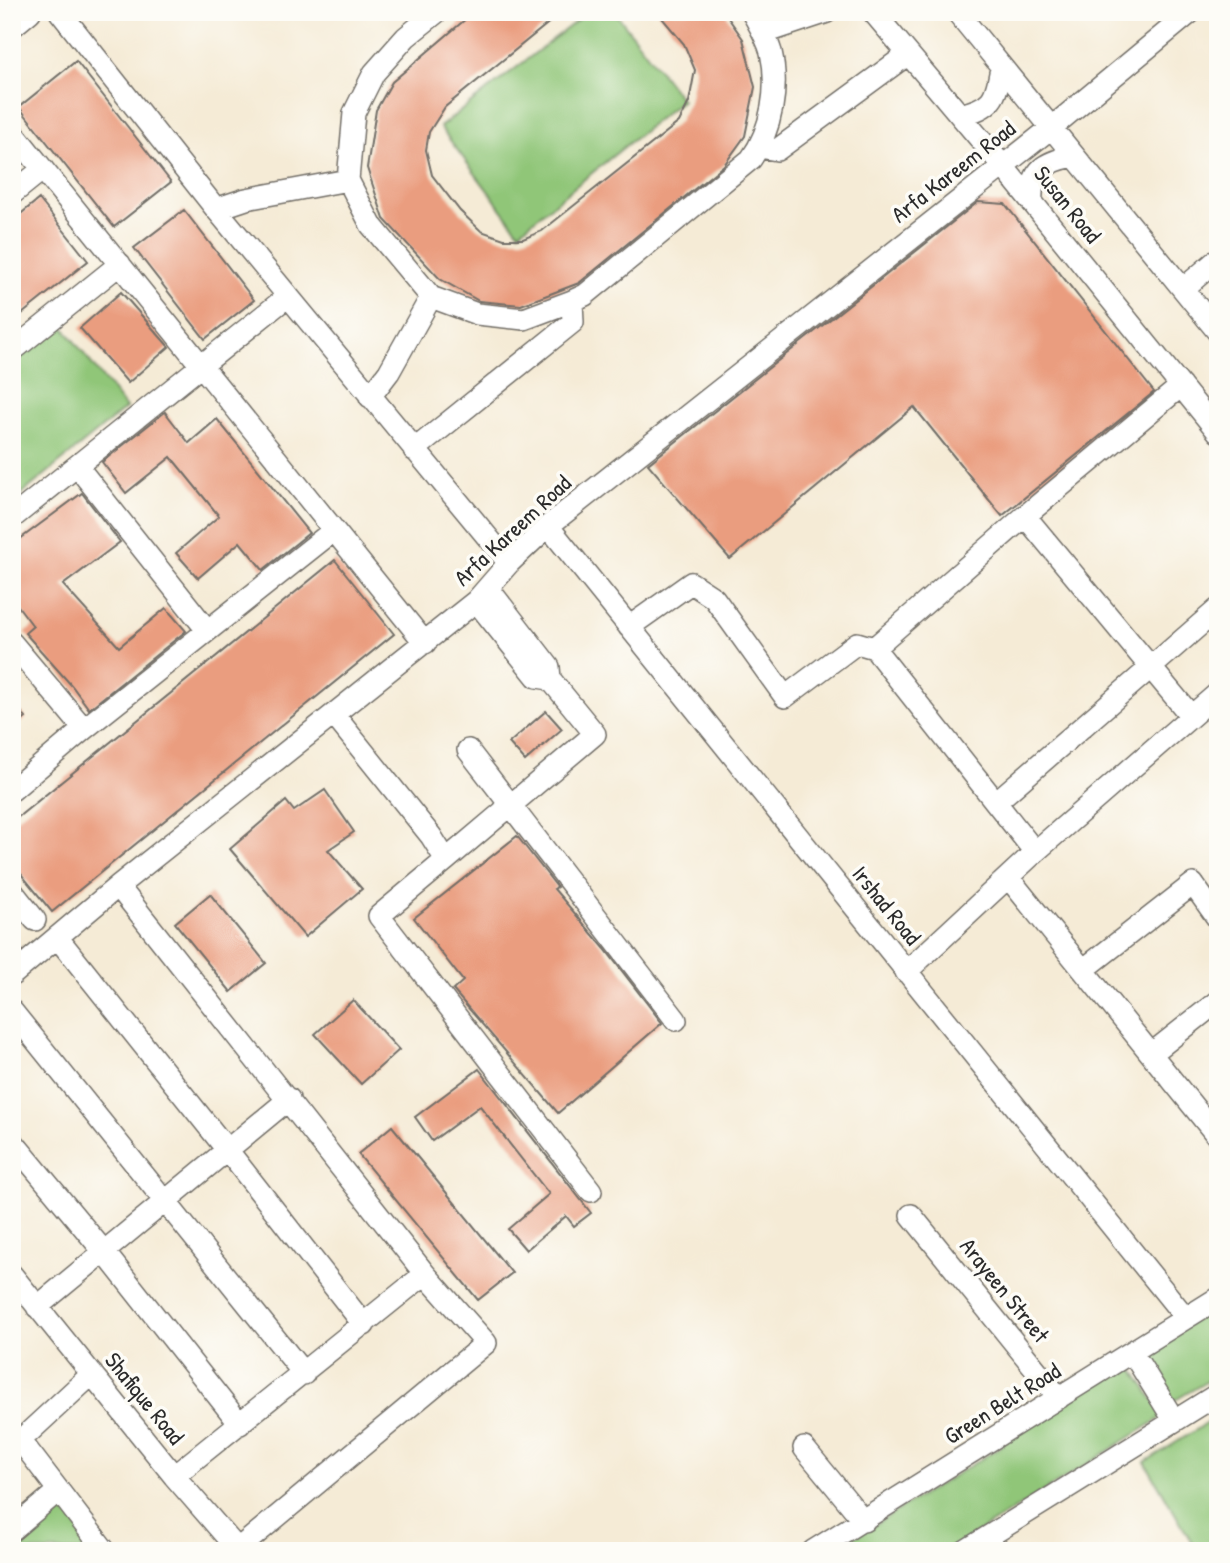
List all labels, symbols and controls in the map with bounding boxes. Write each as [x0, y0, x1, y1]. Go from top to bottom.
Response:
street label: Arfa Kareem Road [885, 113, 1021, 229]
street label: Susan Road [1027, 159, 1109, 249]
street label: Arfa Kareem Road [447, 468, 577, 592]
street label: Irshad Road [845, 859, 929, 951]
street label: Arayeen Street [953, 1231, 1057, 1350]
street label: Shafique Road [98, 1345, 192, 1451]
street label: Green Belt Road [938, 1355, 1066, 1451]

